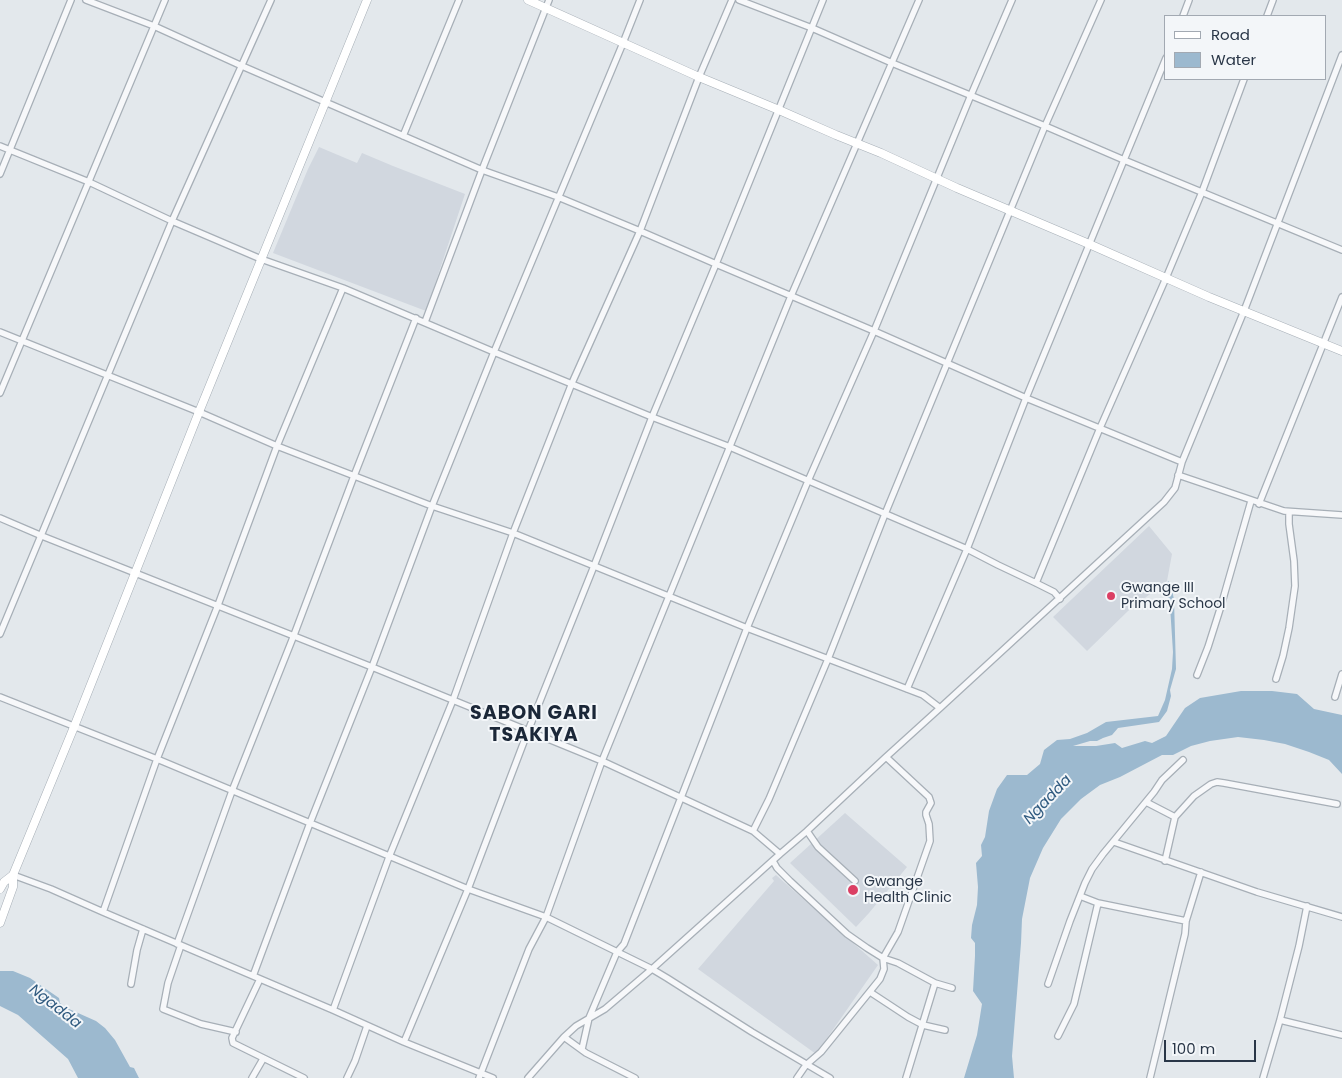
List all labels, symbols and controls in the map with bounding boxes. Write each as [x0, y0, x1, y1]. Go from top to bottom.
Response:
legend [1164, 15, 1327, 80]
text: Road [1211, 24, 1250, 45]
text: Water [1211, 49, 1256, 70]
place label: Gwange III Primary School [1121, 580, 1226, 612]
marker: Gwange III Primary School [1105, 590, 1117, 602]
district label: SABON GARI TSAKIYA [469, 703, 599, 747]
water label: Ngadda [1020, 772, 1076, 828]
place label: Gwange Health Clinic [864, 874, 952, 906]
marker: Gwange Health Clinic [846, 883, 860, 897]
water label: Ngadda [25, 981, 85, 1033]
scale bar [1167, 1030, 1260, 1062]
text: 100 m [1172, 1038, 1215, 1059]

